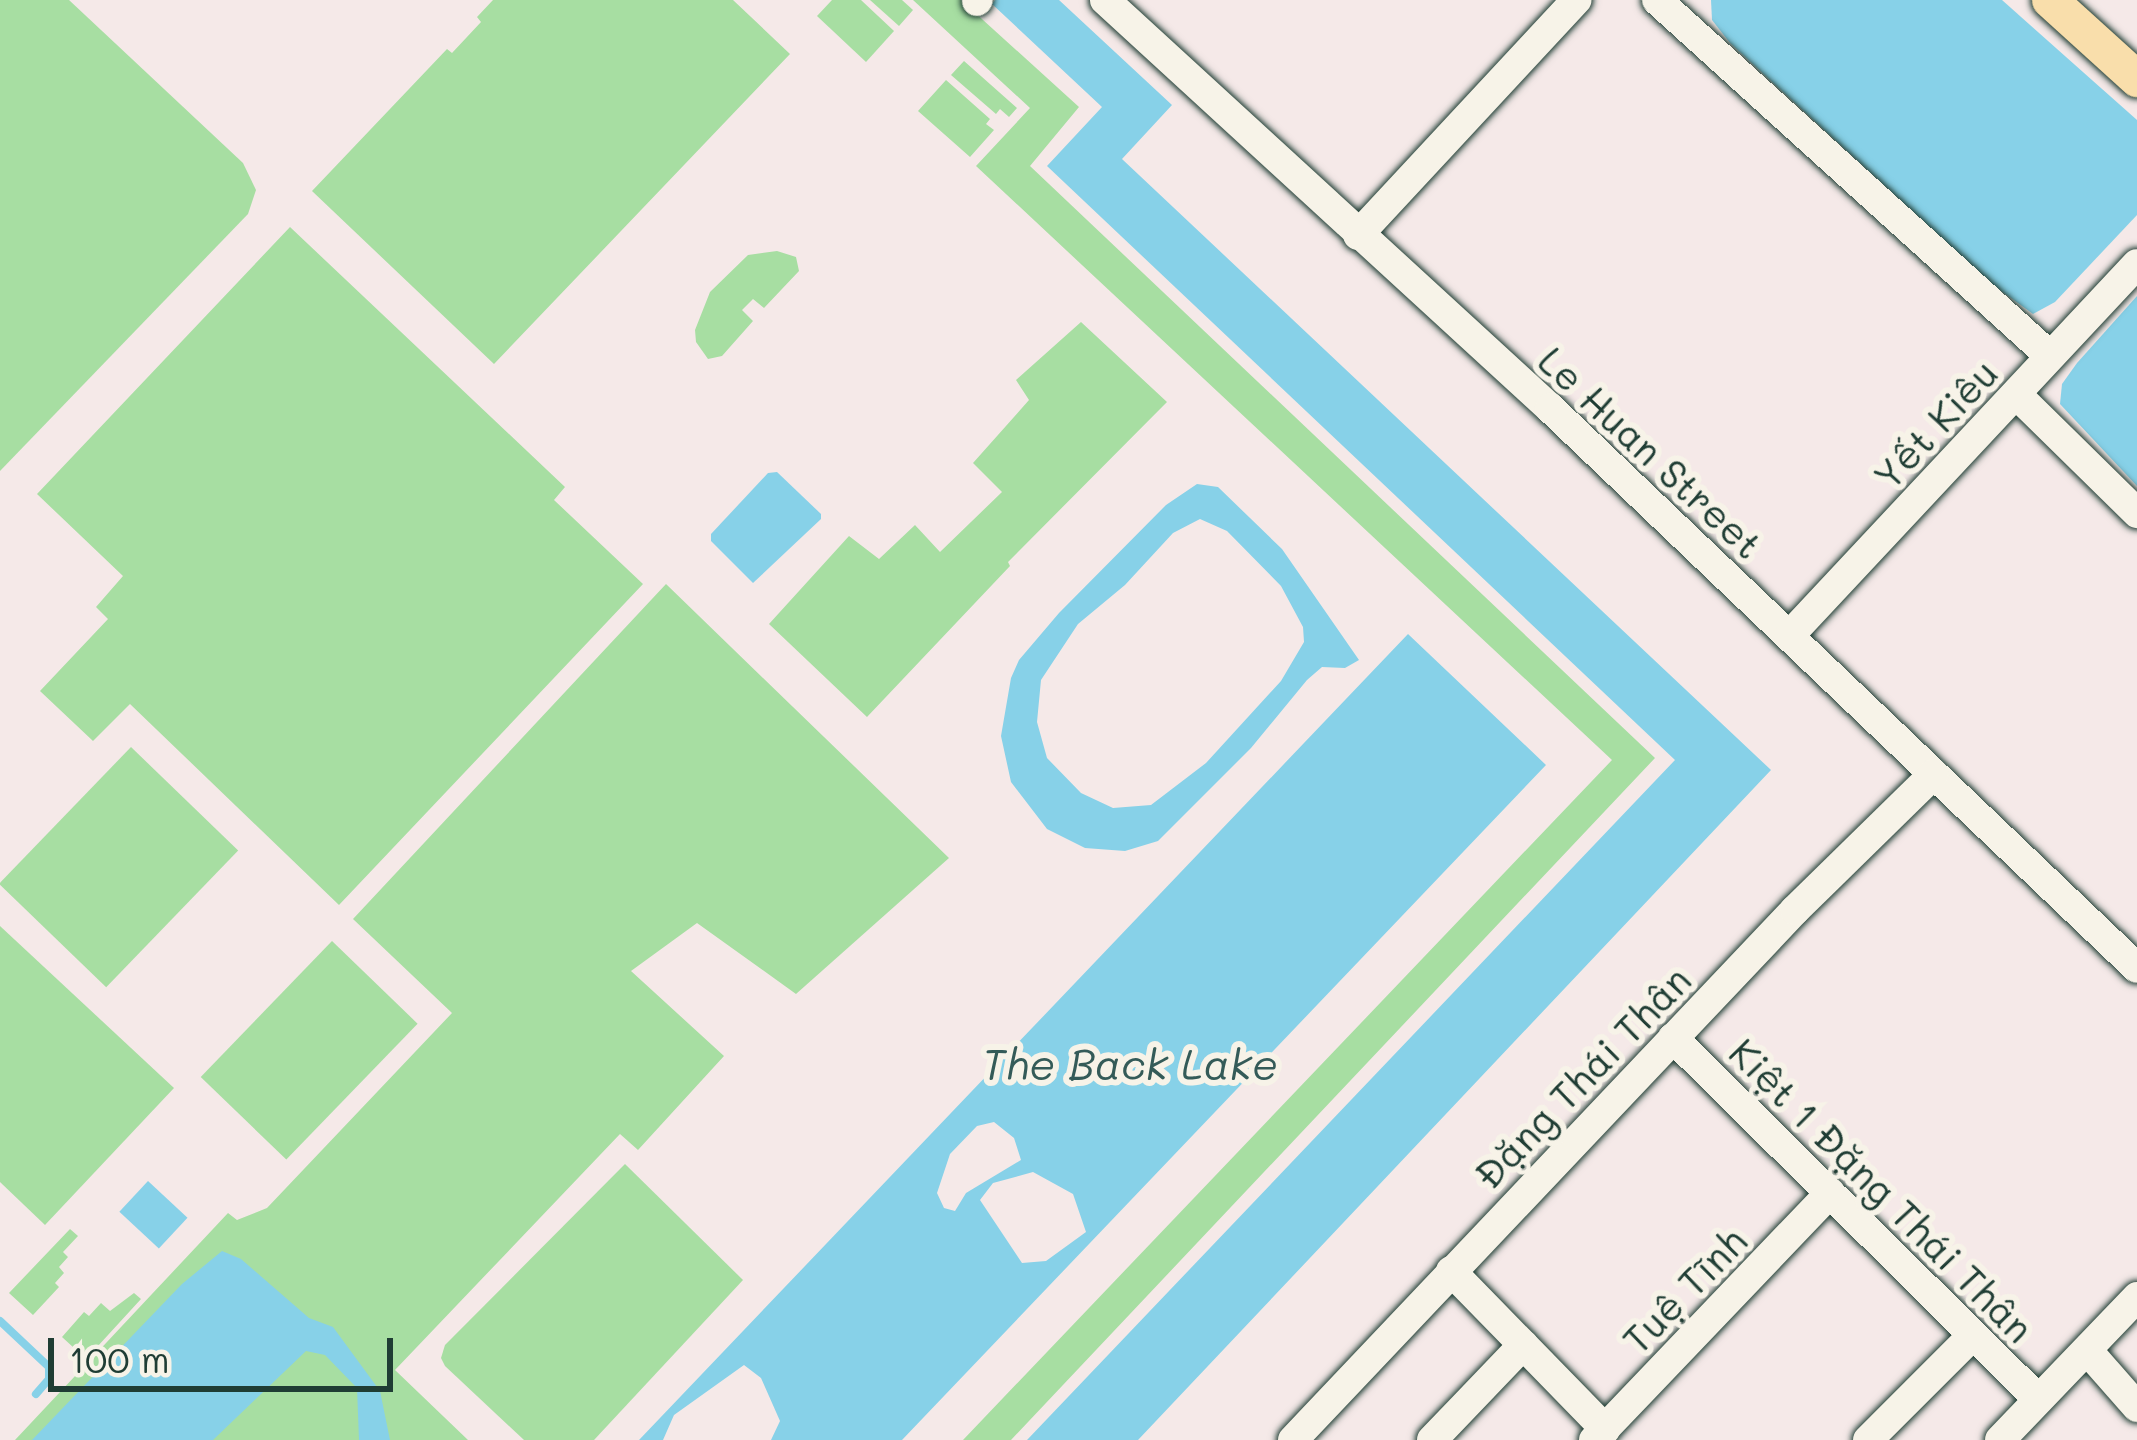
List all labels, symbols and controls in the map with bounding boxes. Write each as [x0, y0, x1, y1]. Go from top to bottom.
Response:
street label: Le Huan Street [1529, 336, 1773, 568]
street label: Yết Kiêu [1863, 349, 2007, 499]
street label: Đặng Thái Thân [1464, 956, 1700, 1198]
street label: Kiệt 1 Đặng Thái Thân [1720, 1028, 2044, 1352]
water label: The Back Lake [982, 1039, 1278, 1089]
street label: Tuệ Tĩnh [1613, 1217, 1755, 1363]
scale bar [54, 1314, 399, 1388]
text: 100 m [69, 1335, 170, 1382]

